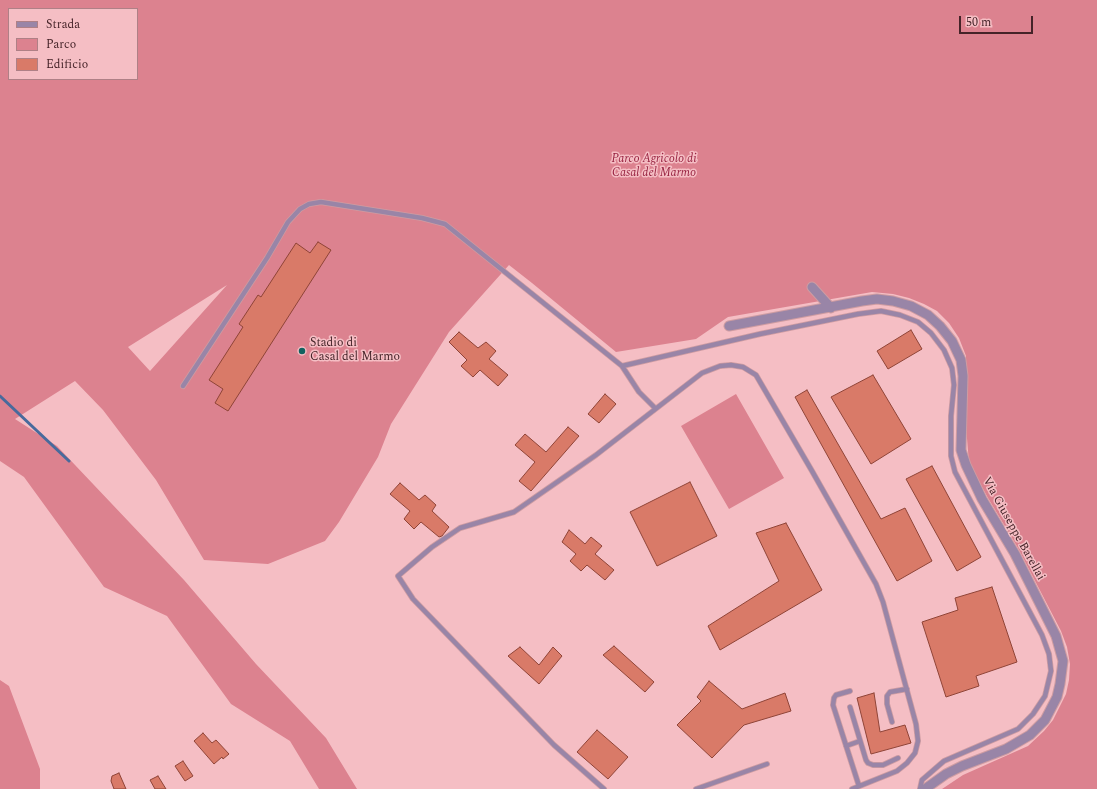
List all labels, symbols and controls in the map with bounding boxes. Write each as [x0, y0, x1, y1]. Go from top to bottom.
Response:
legend [8, 8, 138, 80]
scale bar [961, 8, 1035, 34]
text: 50 m [966, 13, 991, 32]
text: Strada [46, 15, 80, 34]
text: Parco [46, 35, 76, 54]
text: Edificio [46, 55, 88, 74]
park label: Parco Agricolo di Casal del Marmo [611, 153, 697, 181]
place label: Stadio di Casal del Marmo [310, 337, 400, 365]
marker: Stadio di Casal del Marmo [297, 346, 307, 356]
street label: Via Giuseppe Barellai [979, 475, 1047, 583]

